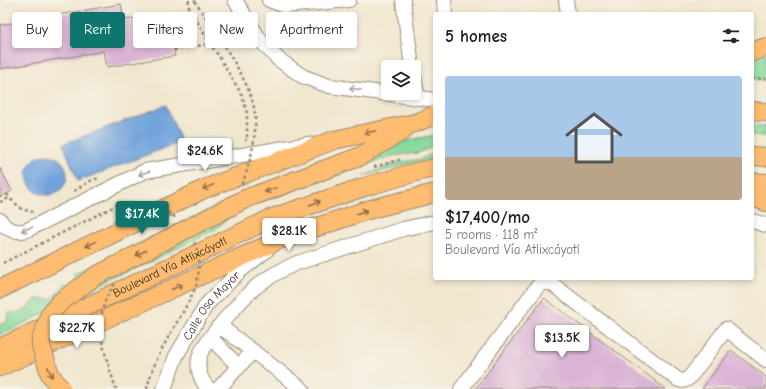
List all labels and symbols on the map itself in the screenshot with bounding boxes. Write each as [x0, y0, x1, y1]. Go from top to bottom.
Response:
one-way arrow [349, 85, 362, 93]
one-way arrow [364, 128, 377, 136]
pin: $24.6K [172, 138, 238, 172]
one-way arrow [139, 169, 151, 177]
one-way arrow [202, 184, 214, 192]
one-way arrow [264, 186, 276, 194]
one-way arrow [309, 199, 321, 207]
pin: $17.4K [109, 201, 175, 235]
one-way arrow [355, 207, 367, 215]
pin: $28.1K [256, 218, 322, 252]
one-way arrow [22, 225, 34, 233]
street label: Boulevard Vía Atlixcáyotl [110, 234, 229, 300]
one-way arrow [85, 241, 97, 248]
one-way arrow [135, 250, 147, 257]
street label: Calle Osa Mayor [180, 268, 243, 343]
one-way arrow [170, 283, 182, 290]
pin: $22.7K [44, 315, 110, 349]
pin: $13.5K [529, 325, 595, 359]
one-way arrow [47, 366, 55, 378]

